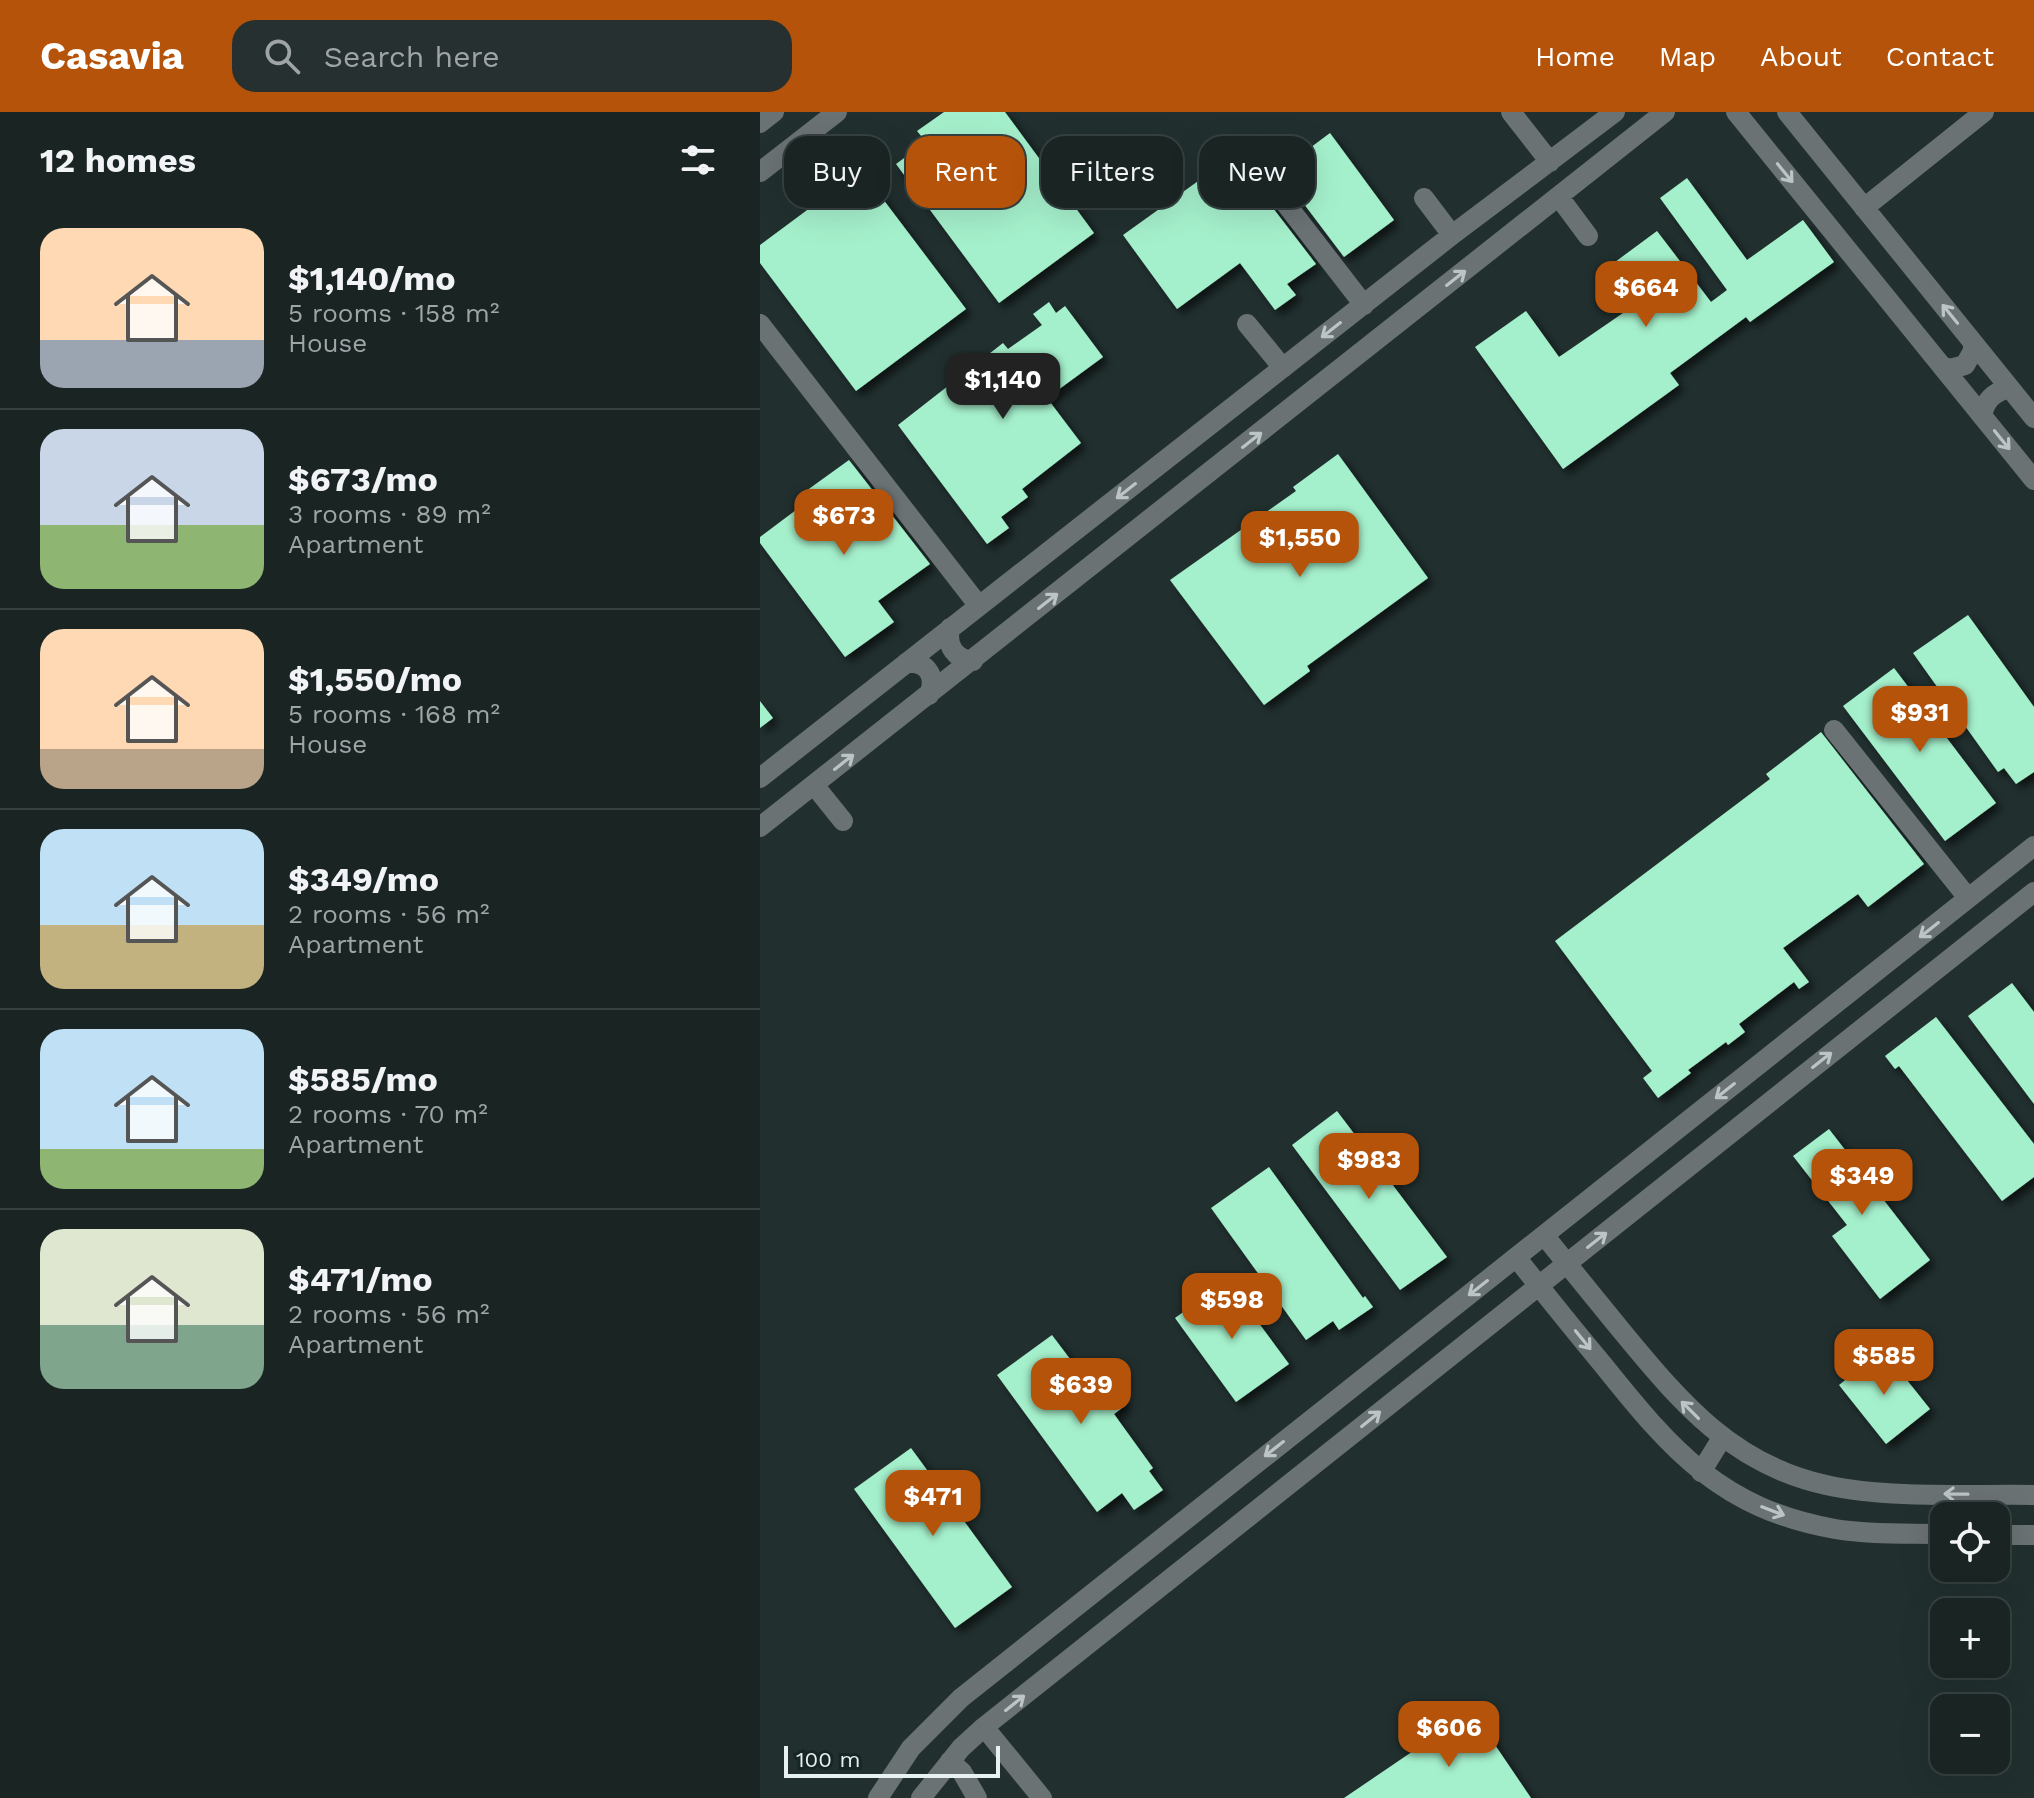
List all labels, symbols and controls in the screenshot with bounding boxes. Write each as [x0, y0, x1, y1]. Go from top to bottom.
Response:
search box [232, 20, 792, 92]
text: Casavia [40, 34, 184, 78]
icon: search [260, 34, 304, 78]
text: Search here [324, 39, 500, 74]
text: Home [1535, 40, 1615, 73]
text: Map [1659, 40, 1716, 73]
text: About [1760, 40, 1842, 73]
text: Contact [1886, 40, 1994, 73]
chip: Buy [784, 136, 890, 208]
chip: Rent [906, 136, 1025, 208]
chip: Filters [1041, 136, 1183, 208]
chip: New [1199, 136, 1315, 208]
icon: filters [676, 138, 720, 182]
text: 12 homes [40, 140, 196, 180]
one-way arrow [1776, 162, 1794, 183]
text: $1,140/mo [288, 258, 456, 298]
icon: home [104, 260, 200, 356]
pin: $664 [1599, 261, 1693, 329]
one-way arrow [1445, 270, 1466, 288]
text: $664 [1613, 272, 1679, 302]
text: 5 rooms · 158 m² [288, 298, 499, 328]
one-way arrow [1941, 304, 1958, 325]
one-way arrow [1321, 322, 1342, 339]
text: House [288, 328, 367, 358]
pin: $1,140 [938, 353, 1068, 421]
text: $1,140 [964, 364, 1042, 394]
one-way arrow [1993, 429, 2010, 450]
one-way arrow [1241, 431, 1262, 449]
text: $673/mo [288, 459, 438, 499]
icon: home [104, 461, 200, 557]
one-way arrow [1116, 482, 1137, 499]
pin: $673 [797, 489, 891, 557]
text: 3 rooms · 89 m² [288, 499, 491, 529]
text: $673 [812, 500, 876, 530]
pin: $1,550 [1235, 511, 1365, 579]
text: $1,550 [1259, 522, 1341, 552]
text: Apartment [288, 529, 424, 559]
one-way arrow [1037, 593, 1058, 610]
text: $1,550/mo [288, 659, 462, 699]
icon: home [104, 661, 200, 757]
pin: $931 [1873, 686, 1967, 754]
text: $931 [1890, 697, 1950, 727]
text: 5 rooms · 168 m² [288, 699, 500, 729]
text: House [288, 729, 367, 759]
one-way arrow [833, 753, 854, 771]
text: $349/mo [288, 859, 439, 899]
icon: home [104, 861, 200, 957]
text: 2 rooms · 56 m² [288, 899, 490, 929]
one-way arrow [1919, 921, 1940, 938]
text: Apartment [288, 929, 424, 959]
one-way arrow [1811, 1052, 1832, 1069]
text: $585/mo [288, 1059, 438, 1099]
icon: home [104, 1061, 200, 1157]
one-way arrow [1715, 1082, 1736, 1100]
text: 2 rooms · 70 m² [288, 1099, 488, 1129]
text: Apartment [288, 1129, 424, 1159]
pin: $983 [1322, 1133, 1416, 1201]
text: $983 [1337, 1144, 1401, 1174]
pin: $349 [1815, 1149, 1909, 1217]
text: $349 [1830, 1160, 1894, 1190]
one-way arrow [1586, 1231, 1607, 1248]
text: $471/mo [288, 1259, 433, 1299]
icon: home [104, 1261, 200, 1357]
pin: $598 [1185, 1273, 1279, 1341]
one-way arrow [1468, 1279, 1489, 1296]
text: $598 [1200, 1284, 1264, 1314]
text: 2 rooms · 56 m² [288, 1299, 490, 1329]
text: Apartment [288, 1329, 424, 1359]
one-way arrow [1574, 1329, 1591, 1350]
pin: $585 [1837, 1329, 1931, 1397]
text: $585 [1852, 1340, 1916, 1370]
pin: $639 [1034, 1358, 1128, 1426]
text: $639 [1049, 1369, 1113, 1399]
one-way arrow [1681, 1401, 1700, 1420]
one-way arrow [1360, 1410, 1381, 1428]
one-way arrow [1264, 1441, 1285, 1458]
pin: $471 [886, 1470, 980, 1538]
text: $471 [903, 1481, 963, 1511]
one-way arrow [1943, 1486, 1970, 1501]
map controls [1930, 1502, 2010, 1774]
button: locate [1930, 1502, 2010, 1582]
one-way arrow [1760, 1505, 1785, 1519]
button: + [1930, 1598, 2010, 1678]
one-way arrow [1004, 1694, 1025, 1711]
button: − [1930, 1694, 2010, 1774]
pin: $606 [1402, 1701, 1496, 1769]
text: $606 [1416, 1712, 1482, 1742]
scale bar [784, 1742, 1000, 1778]
text: 100 m [796, 1747, 860, 1772]

